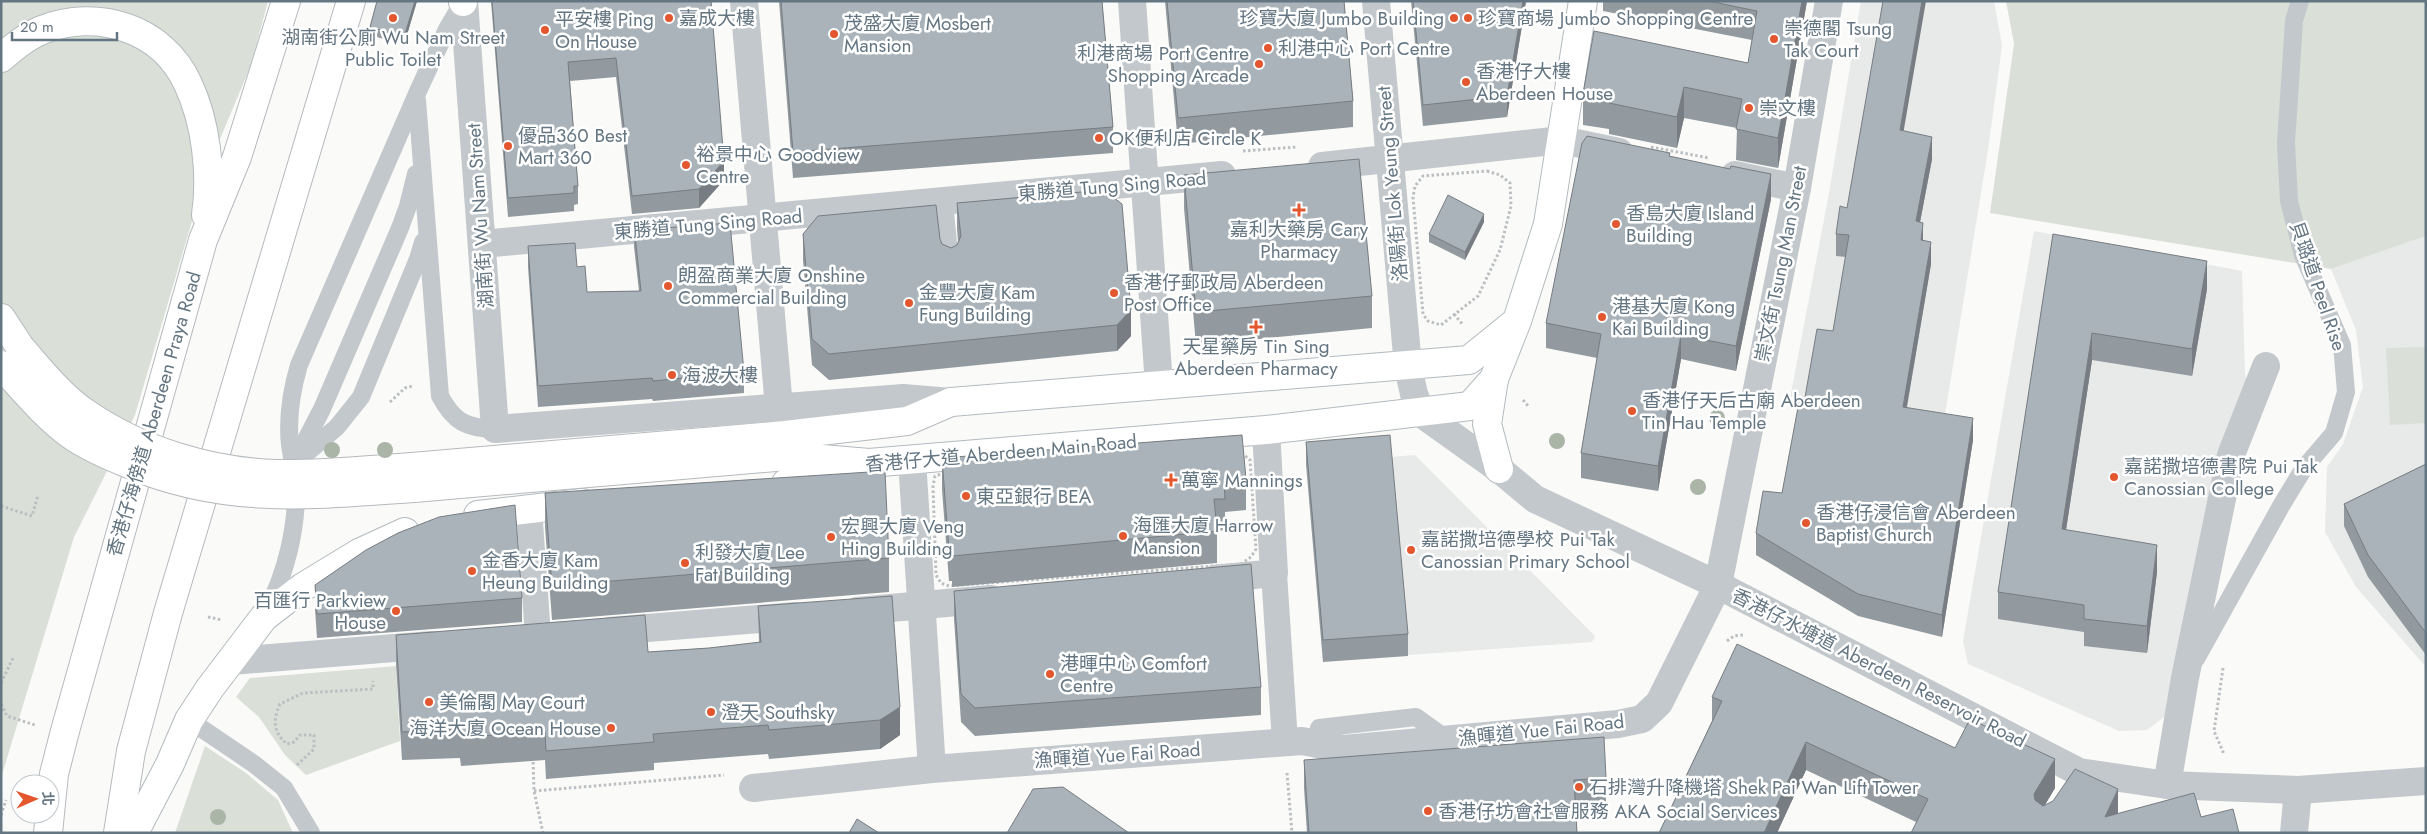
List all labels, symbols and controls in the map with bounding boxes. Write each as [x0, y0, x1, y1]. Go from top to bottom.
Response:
place label: 嘉成大樓 [679, 5, 755, 32]
place label: 珍寶大廈 Jumbo Building [1240, 5, 1444, 32]
place label: 珍寶商場 Jumbo Shopping Centre [1478, 5, 1753, 32]
place label: 平安樓 Ping On House [555, 6, 654, 55]
scale bar [12, 10, 118, 42]
place label: 茂盛大廈 Mosbert Mansion [844, 10, 991, 59]
marker: 湖南街公廁 Wu Nam Street Public Toilet [387, 12, 399, 24]
marker: 嘉成大樓 [663, 12, 675, 24]
marker: 珍寶大廈 Jumbo Building [1448, 12, 1460, 24]
marker: 珍寶商場 Jumbo Shopping Centre [1462, 12, 1474, 24]
place label: 崇德閣 Tsung Tak Court [1784, 15, 1892, 64]
text: 20 m [20, 16, 54, 38]
place label: 湖南街公廁 Wu Nam Street Public Toilet [281, 24, 505, 73]
marker: 平安樓 Ping On House [539, 24, 551, 36]
marker: 茂盛大廈 Mosbert Mansion [828, 28, 840, 40]
marker: 崇德閣 Tsung Tak Court [1768, 33, 1780, 45]
place label: 利港中心 Port Centre [1278, 35, 1450, 62]
place label: 利港商場 Port Centre Shopping Arcade [1077, 40, 1249, 89]
marker: 利港中心 Port Centre [1262, 42, 1274, 54]
marker: 利港商場 Port Centre Shopping Arcade [1253, 58, 1265, 70]
place label: 香港仔大樓 Aberdeen House [1476, 58, 1613, 107]
marker: 香港仔大樓 Aberdeen House [1460, 76, 1472, 88]
street label: 洛陽街 Lok Yeung Street [1370, 85, 1414, 283]
place label: 崇文樓 [1759, 95, 1816, 122]
marker: 崇文樓 [1743, 102, 1755, 114]
street label: 湖南街 Wu Nam Street [460, 122, 500, 310]
place label: 優品360 Best Mart 360 [518, 122, 627, 171]
place label: OK便利店 Circle K [1109, 125, 1262, 152]
marker: OK便利店 Circle K [1093, 132, 1105, 144]
marker: 優品360 Best Mart 360 [502, 140, 514, 152]
place label: 裕景中心 Goodview Centre [696, 141, 860, 190]
marker: 裕景中心 Goodview Centre [680, 159, 692, 171]
street label: 崇文街 Tsung Man Street [1749, 163, 1813, 364]
street label: 東勝道 Tung Sing Road [1017, 164, 1207, 208]
place label: 香島大廈 Island Building [1626, 200, 1754, 249]
street label: 東勝道 Tung Sing Road [613, 202, 803, 246]
marker: 嘉利大藥房 Cary Pharmacy [1293, 204, 1305, 216]
place label: 嘉利大藥房 Cary Pharmacy [1230, 216, 1369, 265]
marker: 香島大廈 Island Building [1610, 218, 1622, 230]
street label: 貝璐道 Peel Rise [2283, 218, 2353, 355]
place label: 朗盈商業大廈 Onshine Commercial Building [678, 262, 865, 311]
street label: 香港仔海傍道 Aberdeen Praya Road [100, 268, 208, 560]
place label: 香港仔郵政局 Aberdeen Post Office [1124, 269, 1324, 318]
place label: 金豐大廈 Kam Fung Building [919, 279, 1035, 328]
marker: 朗盈商業大廈 Onshine Commercial Building [662, 280, 674, 292]
marker: 香港仔郵政局 Aberdeen Post Office [1108, 287, 1120, 299]
place label: 港基大廈 Kong Kai Building [1612, 293, 1735, 342]
marker: 金豐大廈 Kam Fung Building [903, 297, 915, 309]
marker: 港基大廈 Kong Kai Building [1596, 311, 1608, 323]
marker: 天星藥房 Tin Sing Aberdeen Pharmacy [1250, 321, 1262, 333]
place label: 天星藥房 Tin Sing Aberdeen Pharmacy [1174, 333, 1338, 382]
place label: 海波大樓 [682, 362, 758, 389]
marker: 海波大樓 [666, 369, 678, 381]
place label: 香港仔天后古廟 Aberdeen Tin Hau Temple [1642, 387, 1861, 436]
marker: 香港仔天后古廟 Aberdeen Tin Hau Temple [1626, 405, 1638, 417]
street label: 香港仔大道 Aberdeen Main Road [864, 428, 1138, 478]
place label: 嘉諾撒培德書院 Pui Tak Canossian College [2124, 453, 2318, 502]
place label: 萬寧 Mannings [1181, 467, 1303, 494]
marker: 嘉諾撒培德書院 Pui Tak Canossian College [2108, 471, 2120, 483]
marker: 萬寧 Mannings [1165, 474, 1177, 486]
place label: 東亞銀行 BEA [976, 483, 1092, 510]
marker: 東亞銀行 BEA [960, 490, 972, 502]
place label: 香港仔浸信會 Aberdeen Baptist Church [1816, 499, 2016, 548]
place label: 海匯大廈 Harrow Mansion [1133, 512, 1273, 561]
place label: 宏興大廈 Veng Hing Building [841, 513, 964, 562]
marker: 香港仔浸信會 Aberdeen Baptist Church [1800, 517, 1812, 529]
place label: 嘉諾撒培德學校 Pui Tak Canossian Primary School [1421, 526, 1630, 575]
marker: 海匯大廈 Harrow Mansion [1117, 530, 1129, 542]
marker: 宏興大廈 Veng Hing Building [825, 531, 837, 543]
place label: 利發大廈 Lee Fat Building [695, 539, 805, 588]
marker: 嘉諾撒培德學校 Pui Tak Canossian Primary School [1405, 544, 1417, 556]
place label: 金香大廈 Kam Heung Building [482, 547, 608, 596]
marker: 利發大廈 Lee Fat Building [679, 557, 691, 569]
marker: 金香大廈 Kam Heung Building [466, 565, 478, 577]
street label: 香港仔水塘道 Aberdeen Reservoir Road [1727, 582, 2031, 754]
place label: 百匯行 Parkview House [253, 587, 386, 636]
marker: 百匯行 Parkview House [390, 605, 402, 617]
place label: 港暉中心 Comfort Centre [1060, 650, 1207, 699]
marker: 港暉中心 Comfort Centre [1044, 668, 1056, 680]
place label: 美倫閣 May Court [439, 689, 585, 716]
marker: 美倫閣 May Court [423, 696, 435, 708]
place label: 澄天 Southsky [721, 699, 835, 726]
marker: 澄天 Southsky [705, 706, 717, 718]
street label: 漁暉道 Yue Fai Road [1457, 708, 1625, 752]
place label: 海洋大廈 Ocean House [409, 715, 601, 742]
marker: 海洋大廈 Ocean House [605, 722, 617, 734]
street label: 漁暉道 Yue Fai Road [1033, 736, 1201, 774]
north arrow [10, 774, 60, 824]
place label: 石排灣升降機塔 Shek Pai Wan Lift Tower [1589, 774, 1919, 801]
marker: 石排灣升降機塔 Shek Pai Wan Lift Tower [1573, 781, 1585, 793]
text: 北 [38, 791, 58, 806]
place label: 香港仔坊會社會服務 AKA Social Services [1438, 798, 1778, 825]
marker: 香港仔坊會社會服務 AKA Social Services [1422, 805, 1434, 817]

